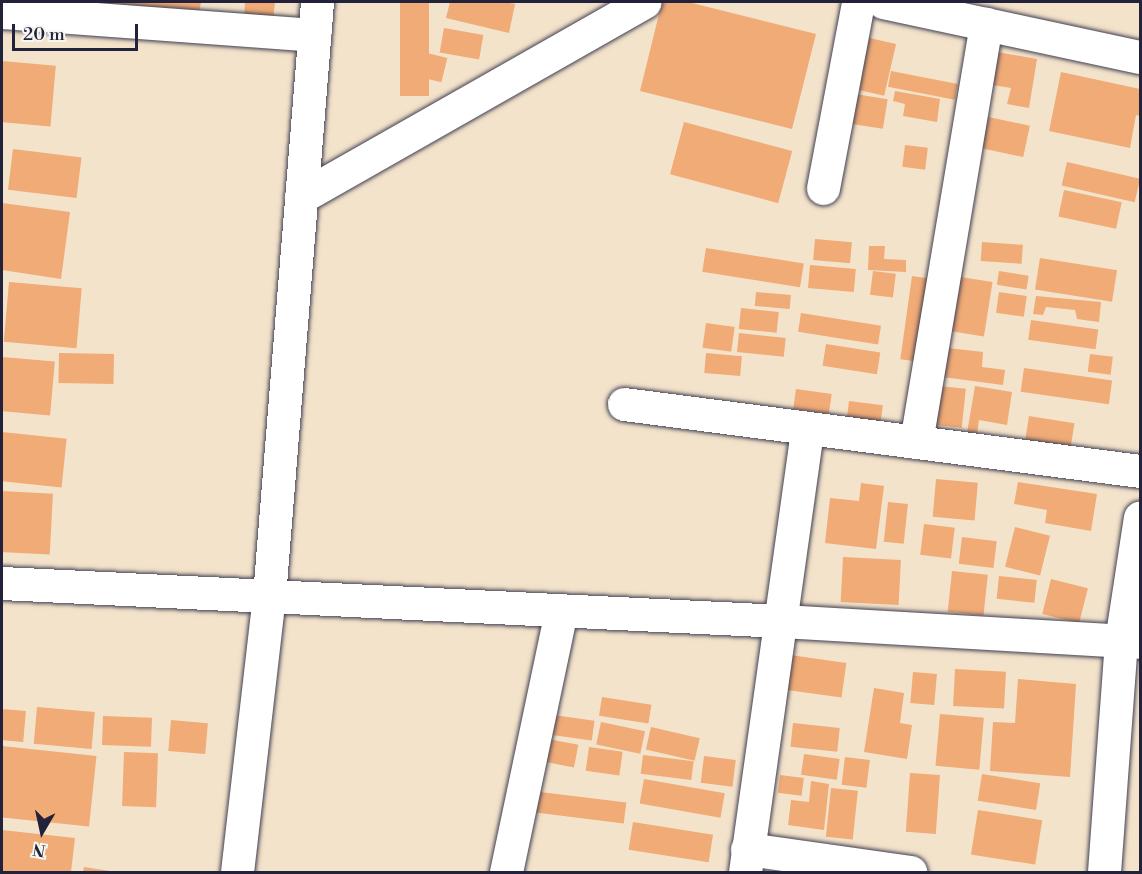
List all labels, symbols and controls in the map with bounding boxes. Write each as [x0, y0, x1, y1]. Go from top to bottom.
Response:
scale bar [15, 12, 141, 50]
text: 20 m [23, 23, 65, 46]
north arrow [12, 802, 72, 862]
text: N [31, 839, 47, 861]

